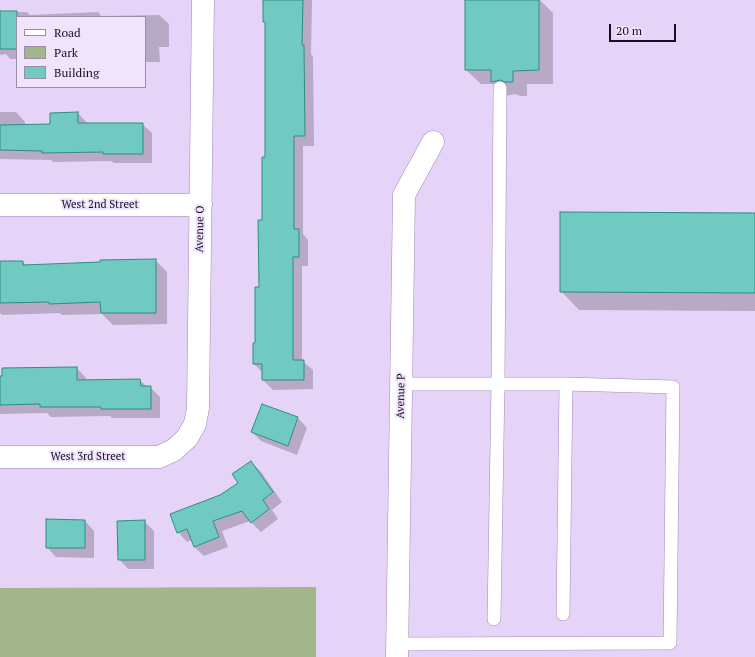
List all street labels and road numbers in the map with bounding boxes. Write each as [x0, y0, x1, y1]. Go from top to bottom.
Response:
street label: West 2nd Street [61, 198, 139, 212]
street label: Avenue O [193, 205, 207, 253]
street label: Avenue P [394, 373, 408, 419]
street label: West 3rd Street [51, 450, 125, 464]

